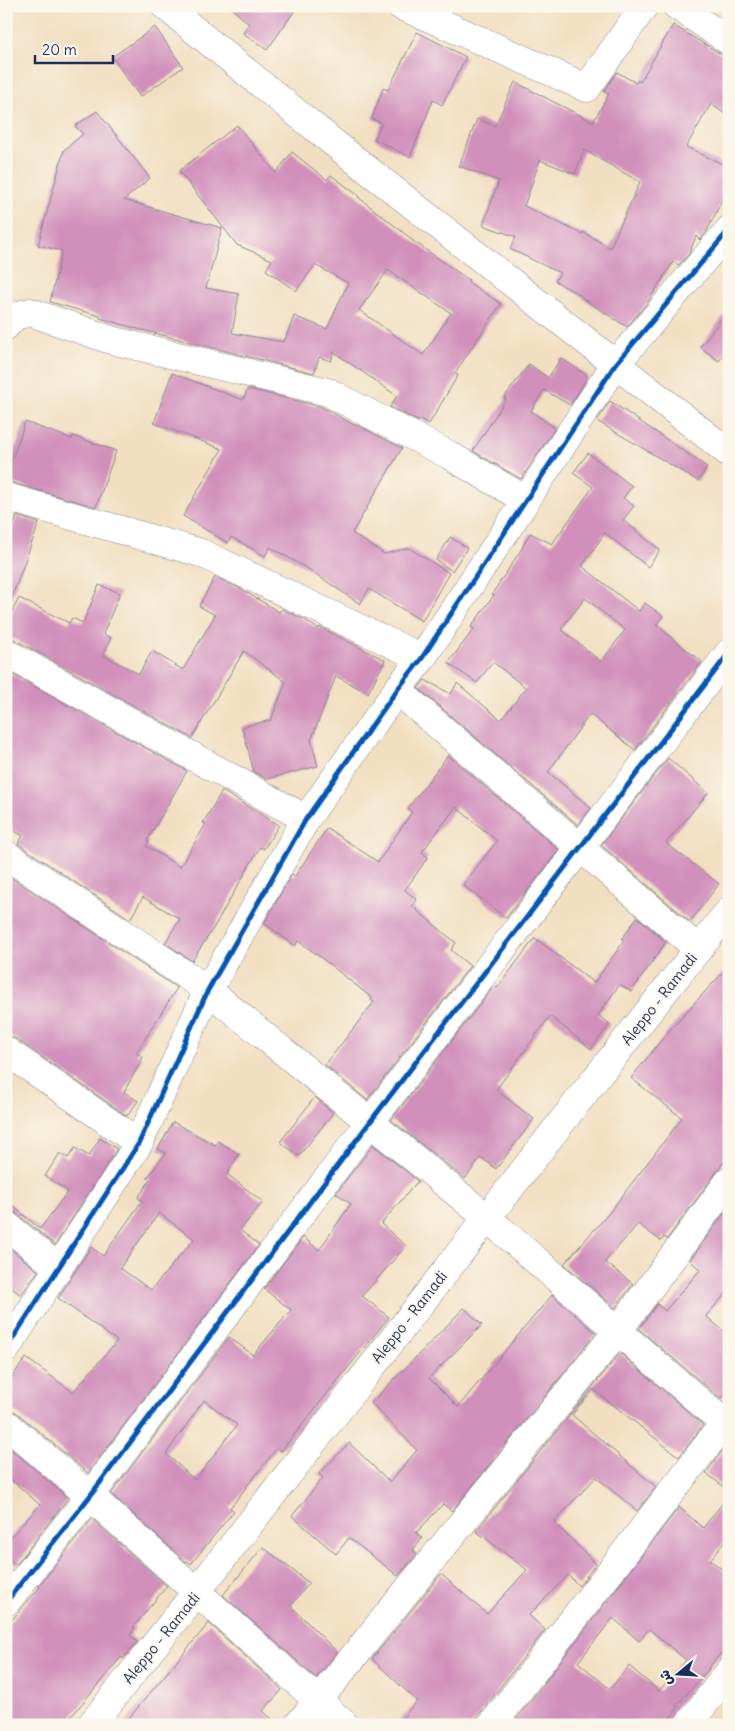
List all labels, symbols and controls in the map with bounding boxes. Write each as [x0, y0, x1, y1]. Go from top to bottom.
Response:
scale bar [35, 32, 112, 64]
text: 20 m [42, 40, 77, 59]
street label: Aleppo - Ramadi [617, 949, 701, 1049]
street label: Aleppo - Ramadi [367, 1267, 451, 1367]
street label: Aleppo - Ramadi [118, 1588, 204, 1688]
north arrow [652, 1648, 702, 1698]
text: ش [655, 1668, 677, 1688]

